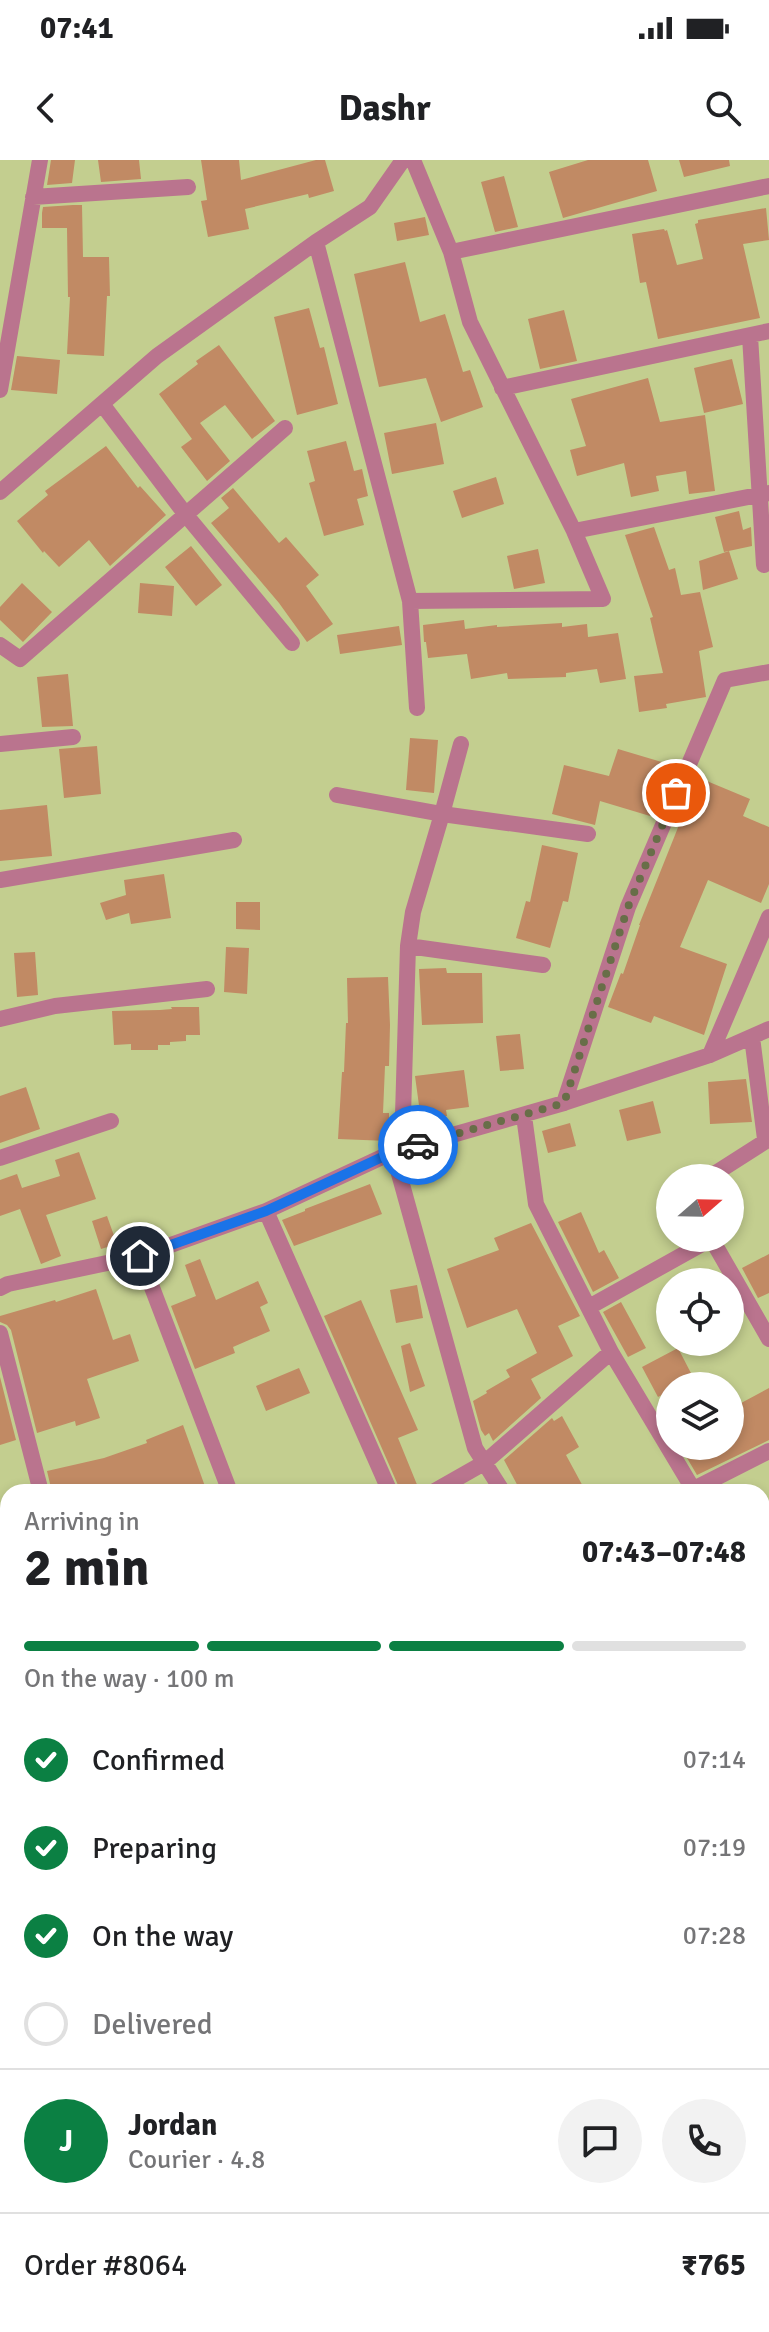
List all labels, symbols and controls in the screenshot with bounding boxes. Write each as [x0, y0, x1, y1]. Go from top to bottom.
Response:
text: 07:41 [40, 10, 114, 47]
icon: back [24, 86, 68, 130]
text: Dashr [339, 86, 430, 131]
icon: search [701, 86, 745, 130]
pin [642, 759, 710, 827]
icon: bag [654, 771, 698, 815]
courier [378, 1105, 458, 1185]
icon: car [396, 1123, 440, 1167]
north arrow [656, 1164, 744, 1252]
map controls [656, 1164, 744, 1460]
pin [106, 1222, 174, 1290]
icon: home [118, 1234, 162, 1278]
button: locate [656, 1268, 744, 1356]
button: layers [656, 1372, 744, 1460]
text: Arriving in [24, 1506, 140, 1538]
text: 07:43–07:48 [582, 1534, 746, 1571]
text: 2 min [24, 1536, 150, 1600]
text: On the way · 100 m [24, 1663, 234, 1695]
icon: check [24, 1738, 68, 1782]
text: Confirmed [92, 1742, 225, 1779]
text: 07:14 [683, 1744, 746, 1776]
icon: check [24, 1826, 68, 1870]
text: Preparing [92, 1830, 217, 1867]
text: 07:19 [683, 1832, 746, 1864]
icon: check [24, 1914, 68, 1958]
text: On the way [92, 1918, 233, 1955]
text: 07:28 [683, 1920, 746, 1952]
text: Delivered [92, 2006, 213, 2043]
button: chat [558, 2099, 642, 2183]
button: phone [662, 2099, 746, 2183]
text: Jordan [128, 2107, 217, 2144]
text: J [59, 2123, 73, 2160]
text: Courier · 4.8 [128, 2144, 265, 2176]
text: Order #8064 [24, 2247, 187, 2284]
text: ₹765 [681, 2247, 746, 2284]

